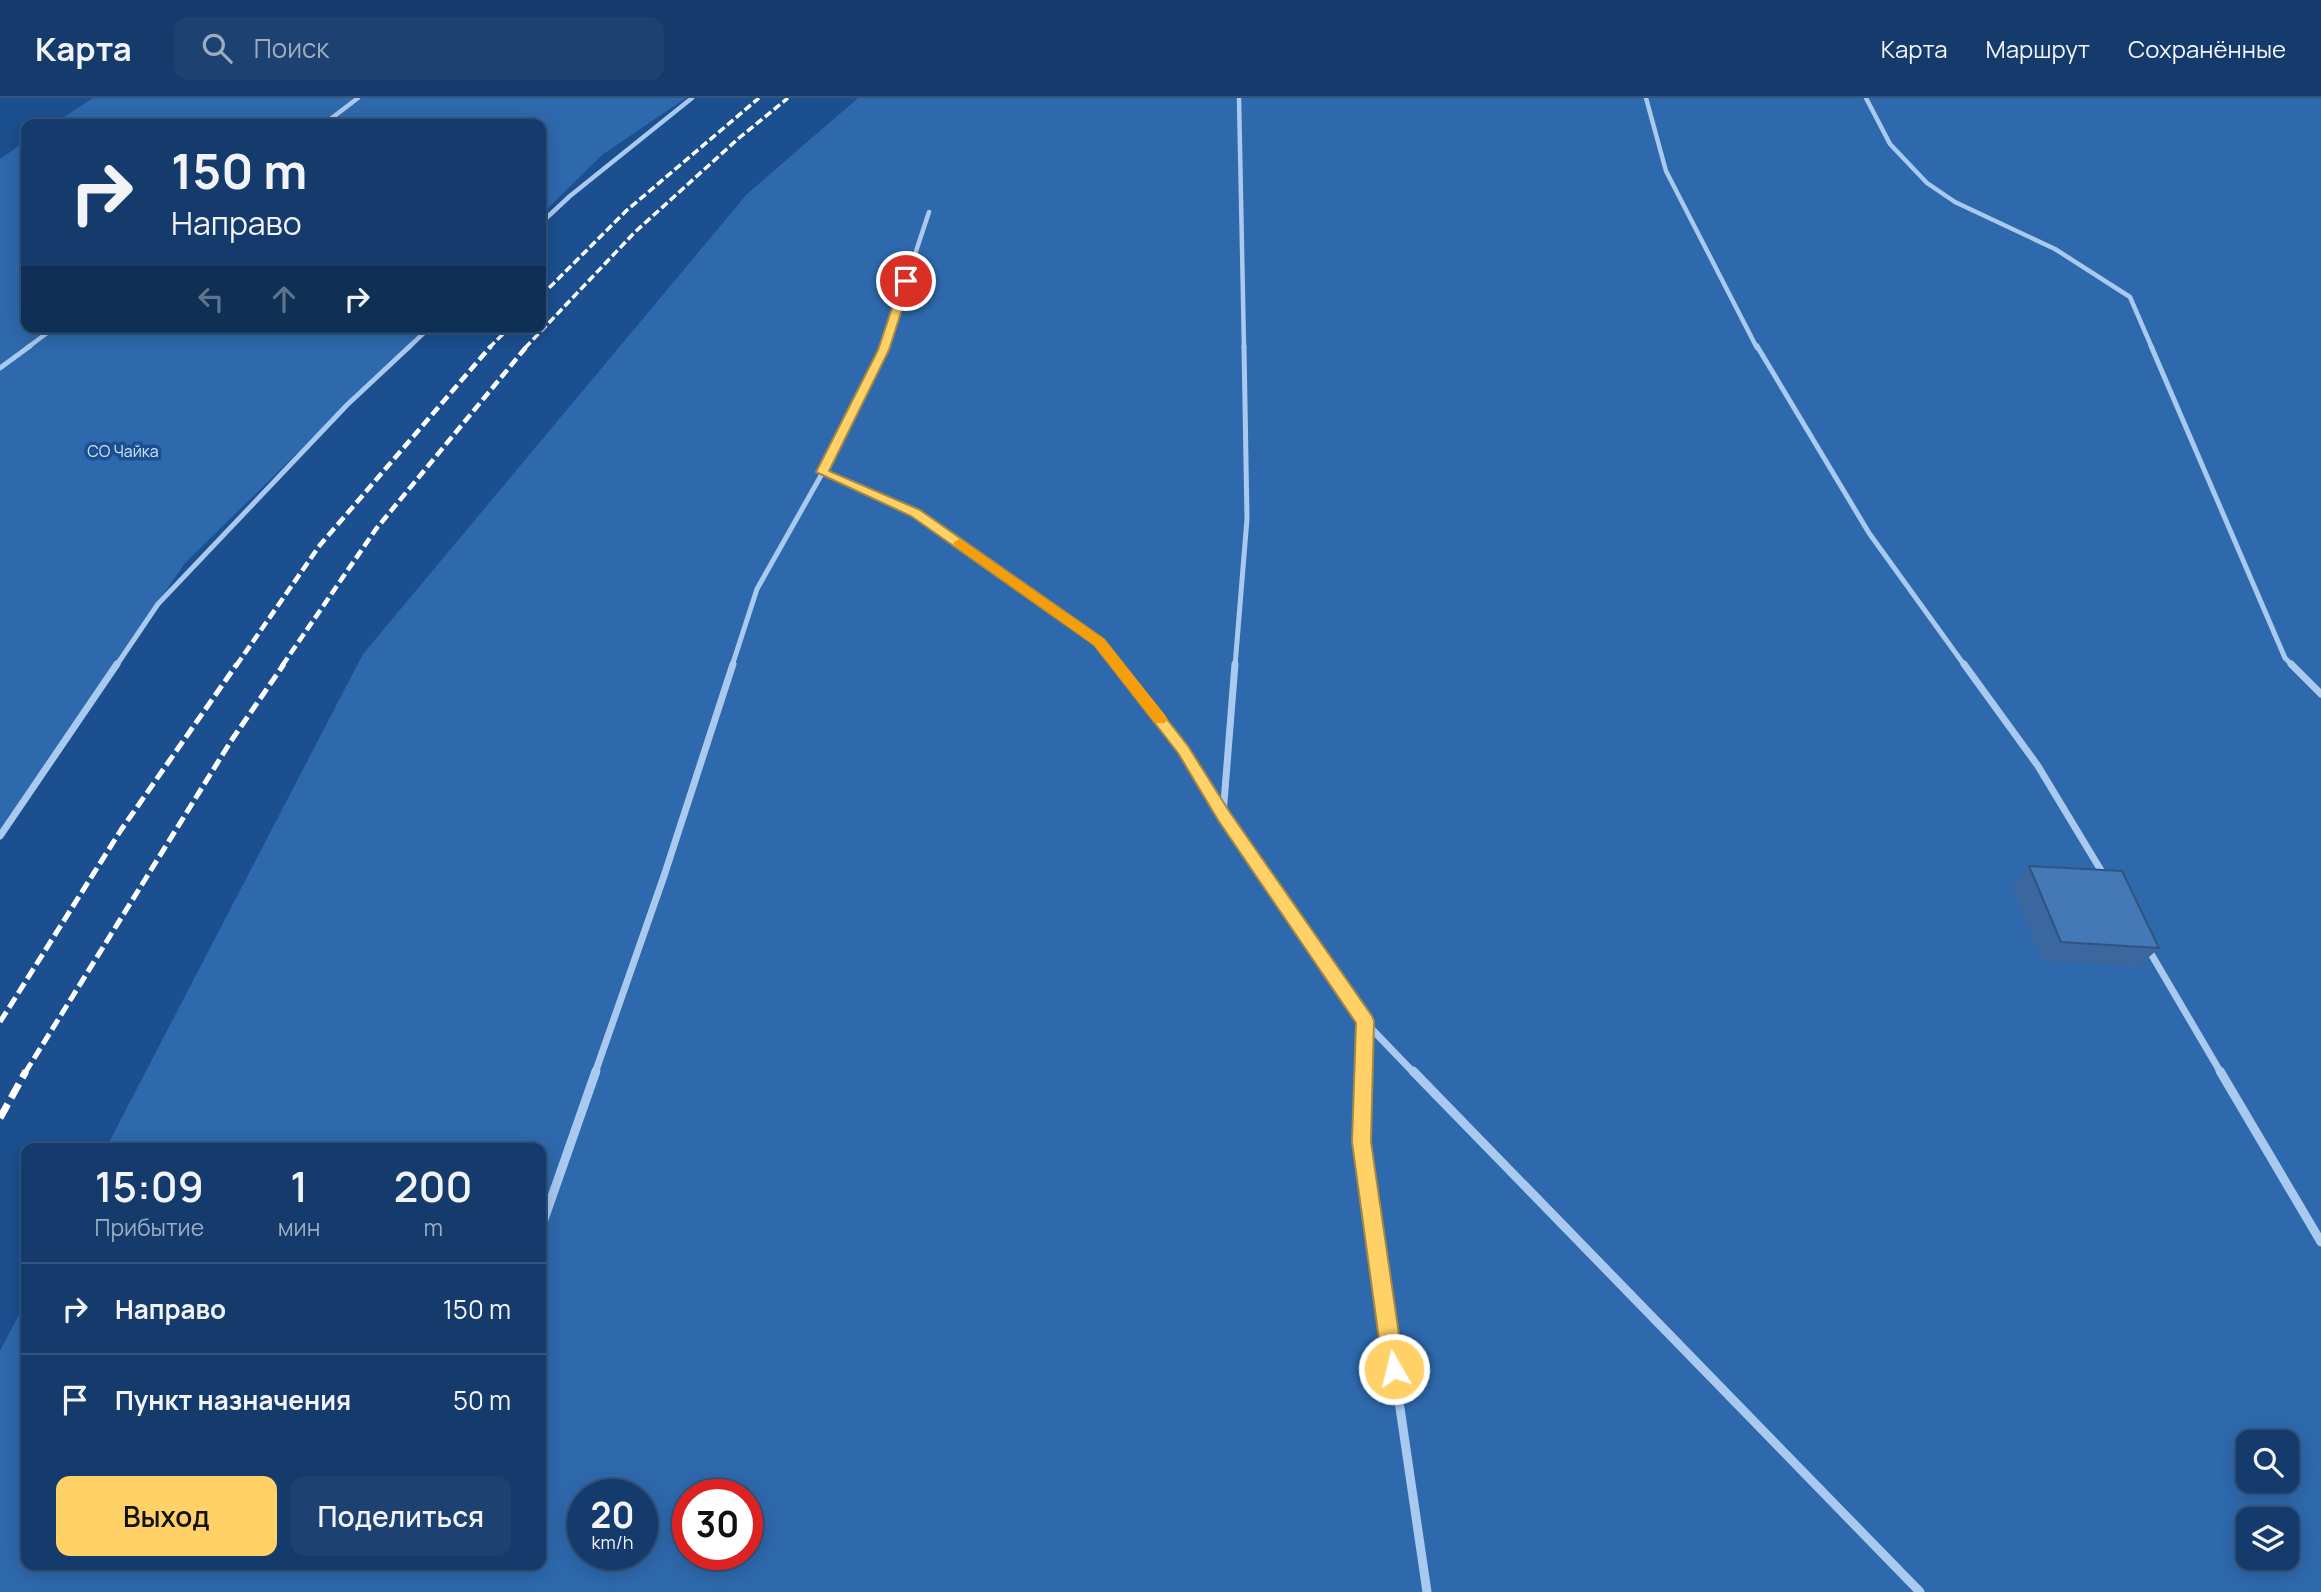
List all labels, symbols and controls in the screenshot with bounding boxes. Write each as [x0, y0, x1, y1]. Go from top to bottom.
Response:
search box [174, 17, 664, 80]
text: Карта [35, 26, 132, 71]
icon: search [198, 29, 236, 67]
text: Поиск [254, 30, 329, 66]
text: Карта [1881, 32, 1948, 65]
text: Маршрут [1986, 32, 2090, 65]
text: Сохранённые [2128, 32, 2286, 65]
text: 150 m [171, 137, 307, 204]
icon: right [56, 147, 147, 238]
text: Направо [171, 201, 302, 245]
pin [876, 251, 936, 311]
icon: arrive [887, 262, 925, 300]
icon: left [192, 280, 230, 318]
icon: ahead [265, 280, 303, 318]
icon: right [338, 280, 376, 318]
park label: СО Чайка [87, 440, 159, 462]
text: 15:09 [95, 1157, 204, 1215]
text: 1 [290, 1157, 308, 1215]
text: 200 [394, 1157, 472, 1215]
text: Прибытие [95, 1211, 204, 1243]
text: мин [278, 1211, 320, 1243]
text: m [423, 1211, 443, 1243]
icon: right [56, 1290, 94, 1328]
text: Направо [115, 1291, 226, 1327]
text: 150 m [443, 1291, 511, 1327]
position arrow [1357, 1332, 1431, 1406]
icon: arrive [56, 1381, 94, 1419]
text: Пункт назначения [115, 1382, 351, 1418]
text: 50 m [453, 1382, 511, 1418]
map controls [2236, 1430, 2299, 1570]
button: search [2236, 1430, 2299, 1493]
button: Выход [56, 1476, 277, 1556]
button: Поделиться [291, 1476, 511, 1556]
speed limit sign: 30 [672, 1479, 763, 1570]
text: 20 [591, 1491, 634, 1539]
button: layers [2236, 1507, 2299, 1570]
text: km/h [592, 1530, 633, 1554]

